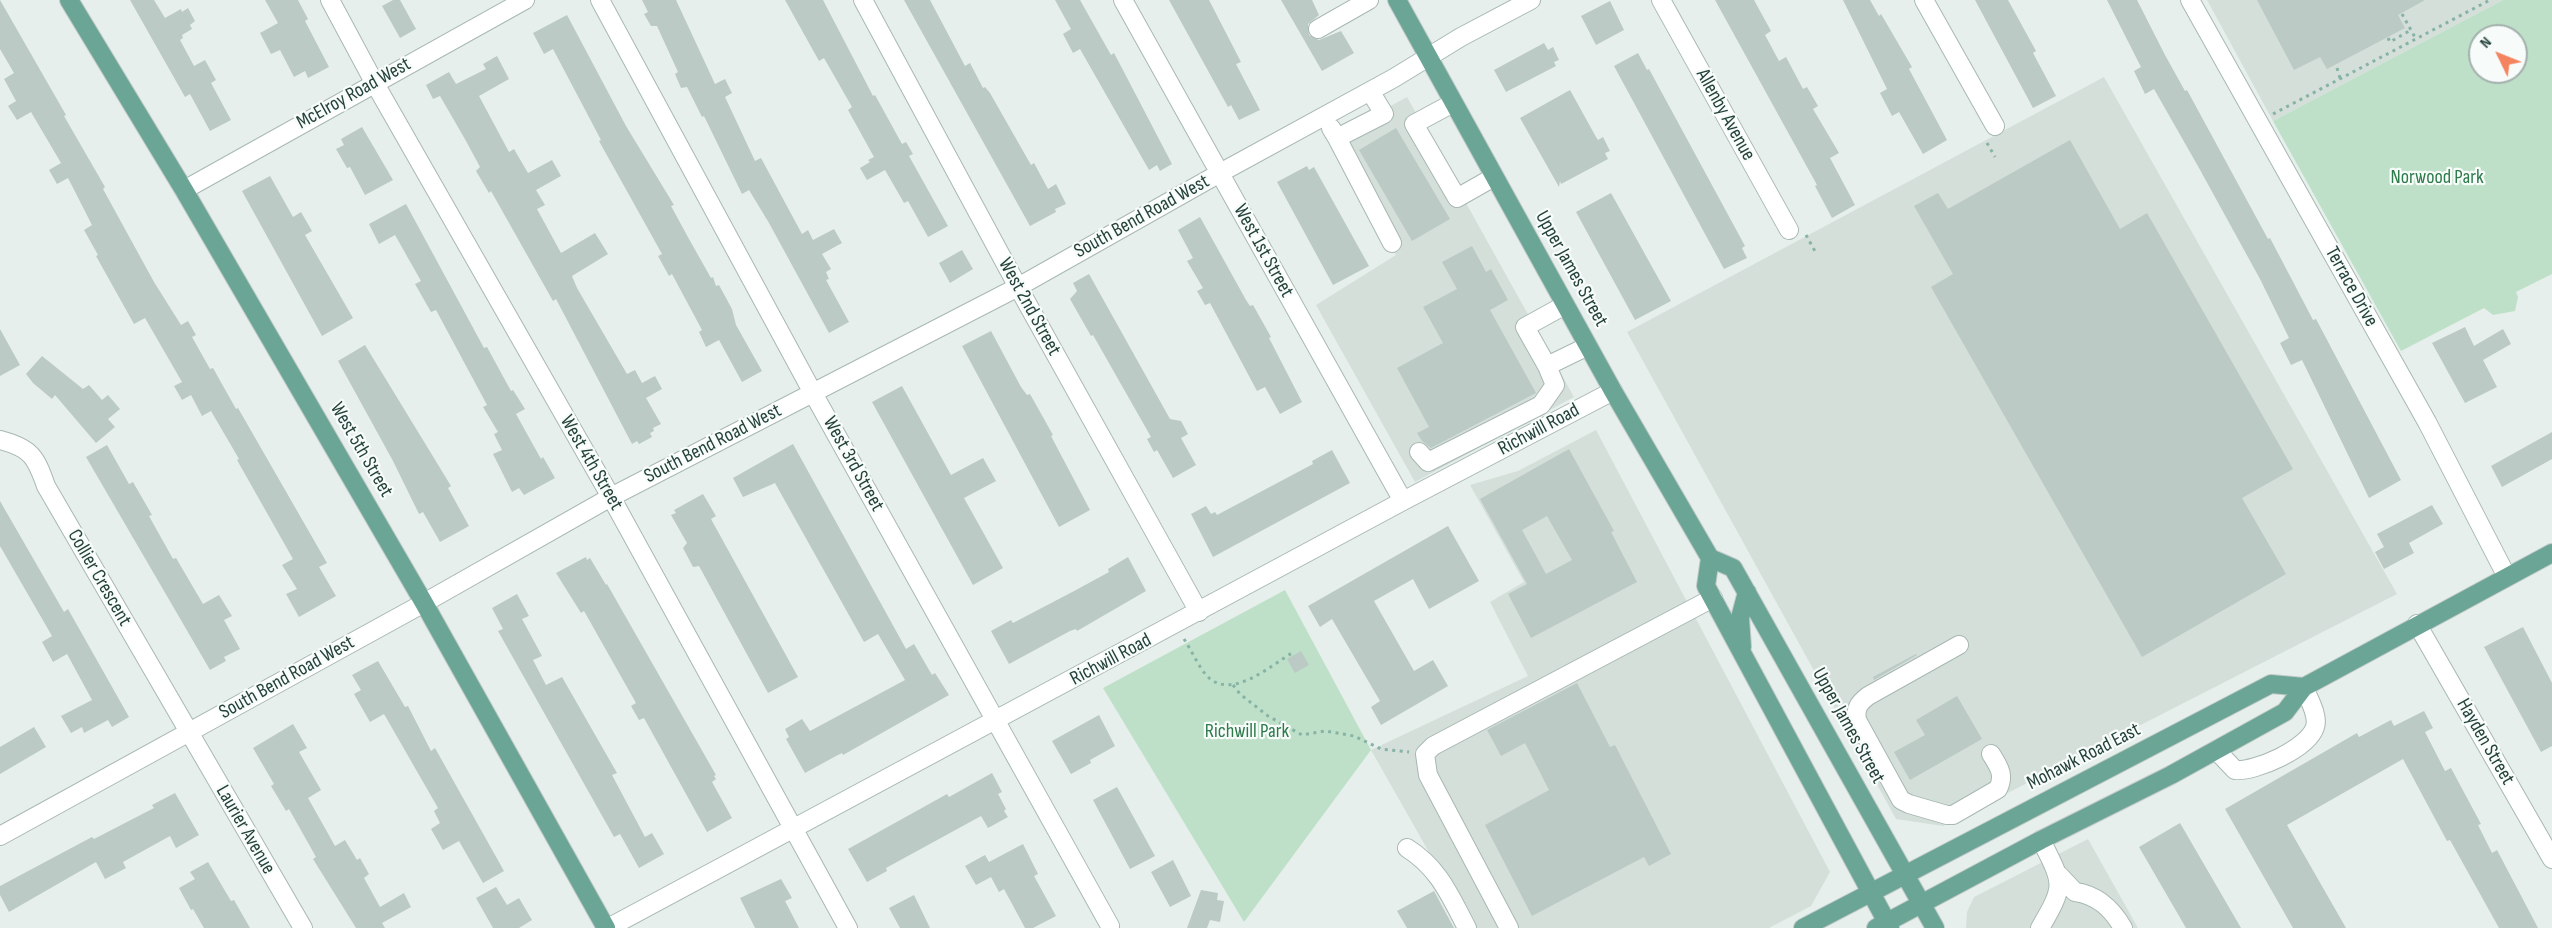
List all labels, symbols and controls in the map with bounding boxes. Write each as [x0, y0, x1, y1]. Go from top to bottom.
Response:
north arrow [2468, 24, 2528, 84]
text: N [2476, 33, 2496, 52]
street label: McElroy Road West [293, 53, 415, 135]
street label: Allenby Avenue [1690, 65, 1760, 165]
park label: Norwood Park [2390, 166, 2484, 190]
street label: South Bend Road West [1070, 170, 1214, 264]
street label: West 1st Street [1228, 200, 1298, 302]
street label: Upper James Street [1529, 207, 1613, 331]
street label: Terrace Drive [2319, 243, 2383, 331]
street label: West 2nd Street [992, 254, 1066, 360]
street label: West 5th Street [324, 398, 398, 502]
street label: South Bend Road West [640, 399, 786, 489]
street label: Richwill Road [1494, 399, 1584, 461]
street label: West 4th Street [554, 411, 628, 515]
street label: West 3rd Street [817, 412, 889, 516]
street label: Collier Crescent [62, 526, 136, 630]
street label: Richwill Road [1066, 629, 1156, 691]
street label: South Bend Road West [215, 631, 359, 725]
street label: Upper James Street [1806, 664, 1890, 788]
street label: Hayden Street [2451, 695, 2519, 789]
street label: Mohawk Road East [2023, 718, 2145, 796]
park label: Richwill Park [1205, 720, 1289, 744]
street label: Laurier Avenue [210, 781, 280, 879]

